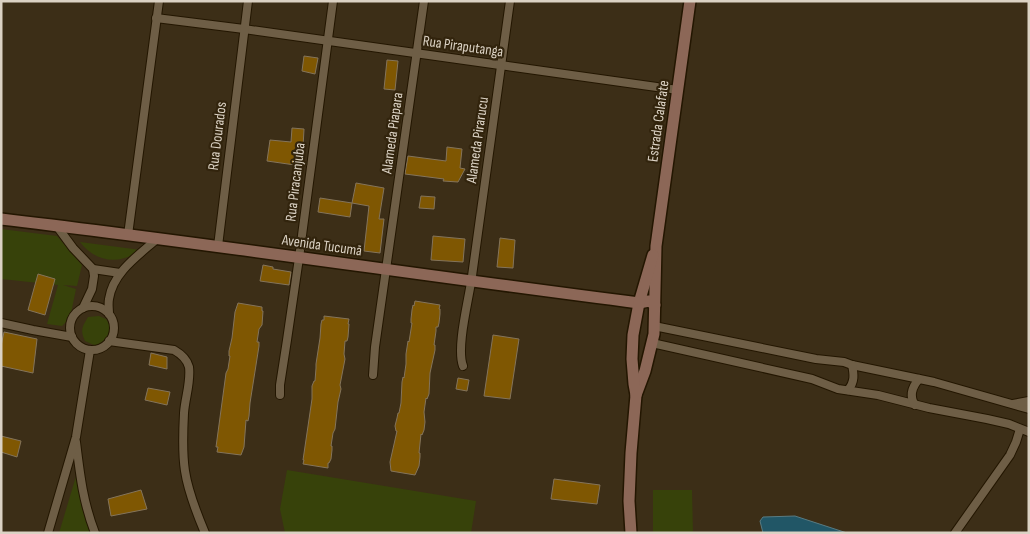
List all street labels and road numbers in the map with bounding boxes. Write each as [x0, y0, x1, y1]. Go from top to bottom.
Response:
street label: Rua Piraputanga [421, 31, 505, 62]
street label: Estrada Calafate [643, 79, 674, 163]
street label: Alameda Piapara [377, 91, 408, 176]
street label: Alameda Pirarucu [462, 96, 493, 185]
street label: Rua Dourados [204, 101, 231, 171]
street label: Rua Piracanjuba [281, 141, 310, 223]
street label: Avenida Tucumã [280, 230, 363, 261]

